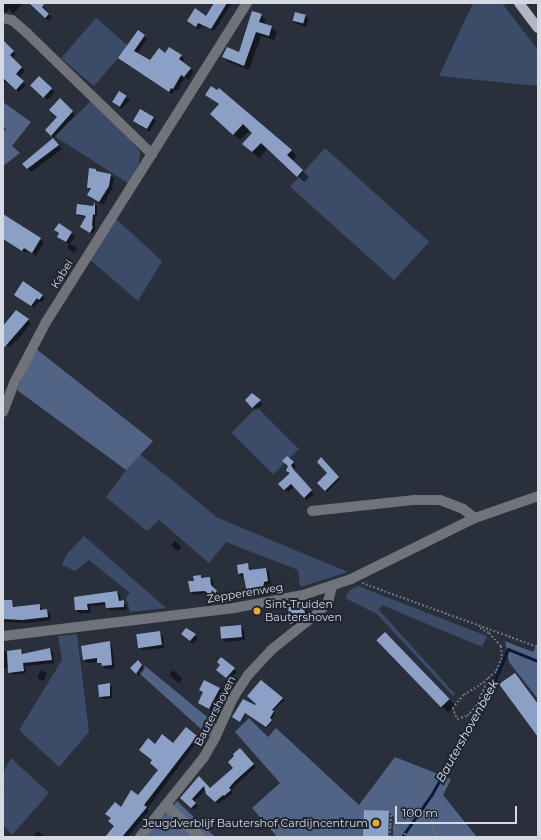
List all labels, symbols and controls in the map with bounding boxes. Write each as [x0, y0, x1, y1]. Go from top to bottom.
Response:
street label: Kabei [48, 257, 76, 291]
street label: Zepperenweg [206, 580, 284, 606]
place label: Sint-Truiden Bautershoven [265, 598, 342, 624]
marker: Sint-Truiden Bautershoven [252, 606, 262, 616]
street label: Bautershoven [192, 674, 238, 748]
water label: Bautershovenbeek [433, 677, 501, 785]
scale bar [397, 798, 519, 824]
text: 100 m [402, 805, 438, 820]
place label: Jeugdverblijf Bautershof Cardijncentrum [142, 816, 368, 830]
marker: Jeugdverblijf Bautershof Cardijncentrum [371, 818, 381, 828]

